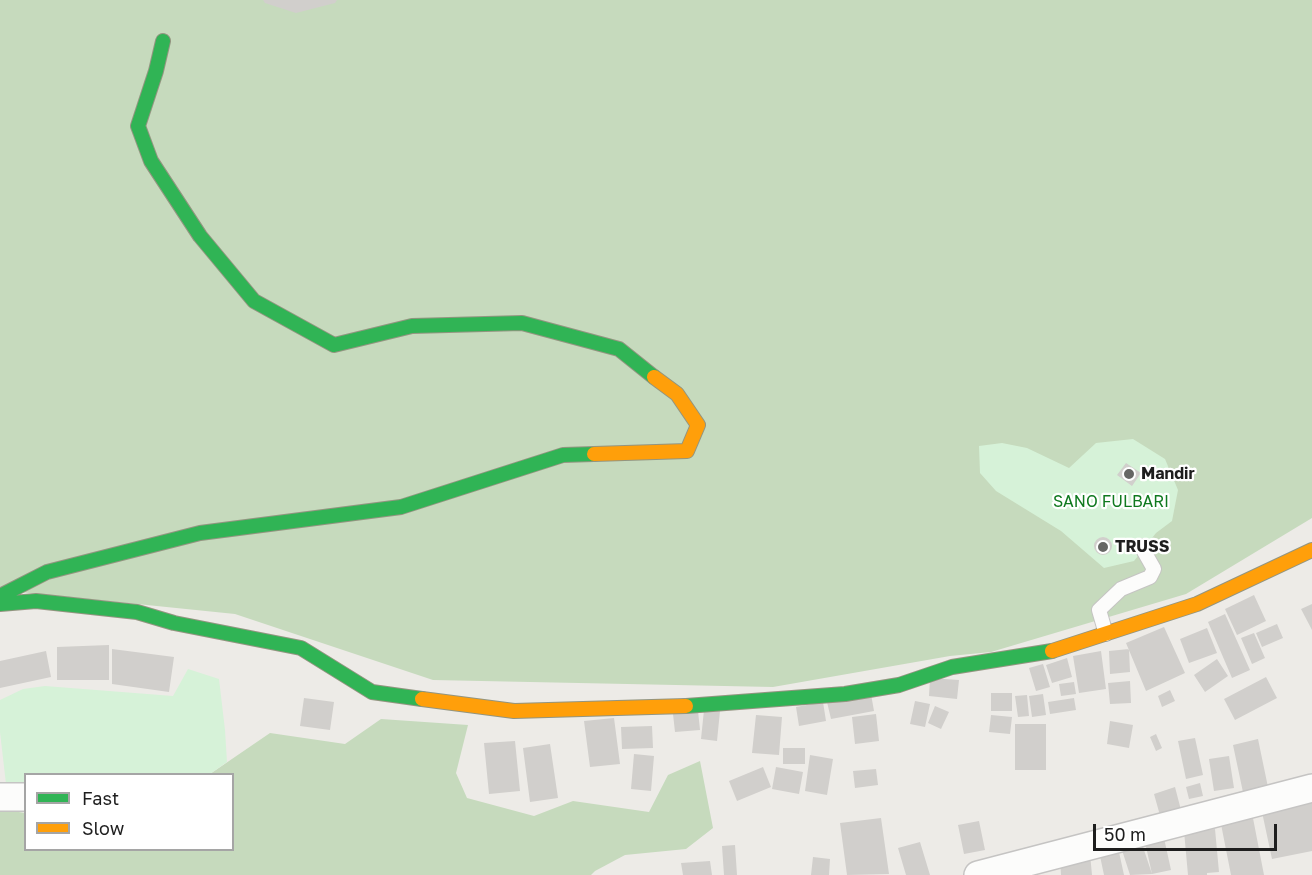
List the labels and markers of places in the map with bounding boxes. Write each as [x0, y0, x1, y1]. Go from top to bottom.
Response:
place label: Mandir [1141, 464, 1195, 484]
marker: Mandir [1122, 467, 1136, 481]
place label: TRUSS [1115, 537, 1169, 557]
marker: TRUSS [1096, 540, 1110, 554]

